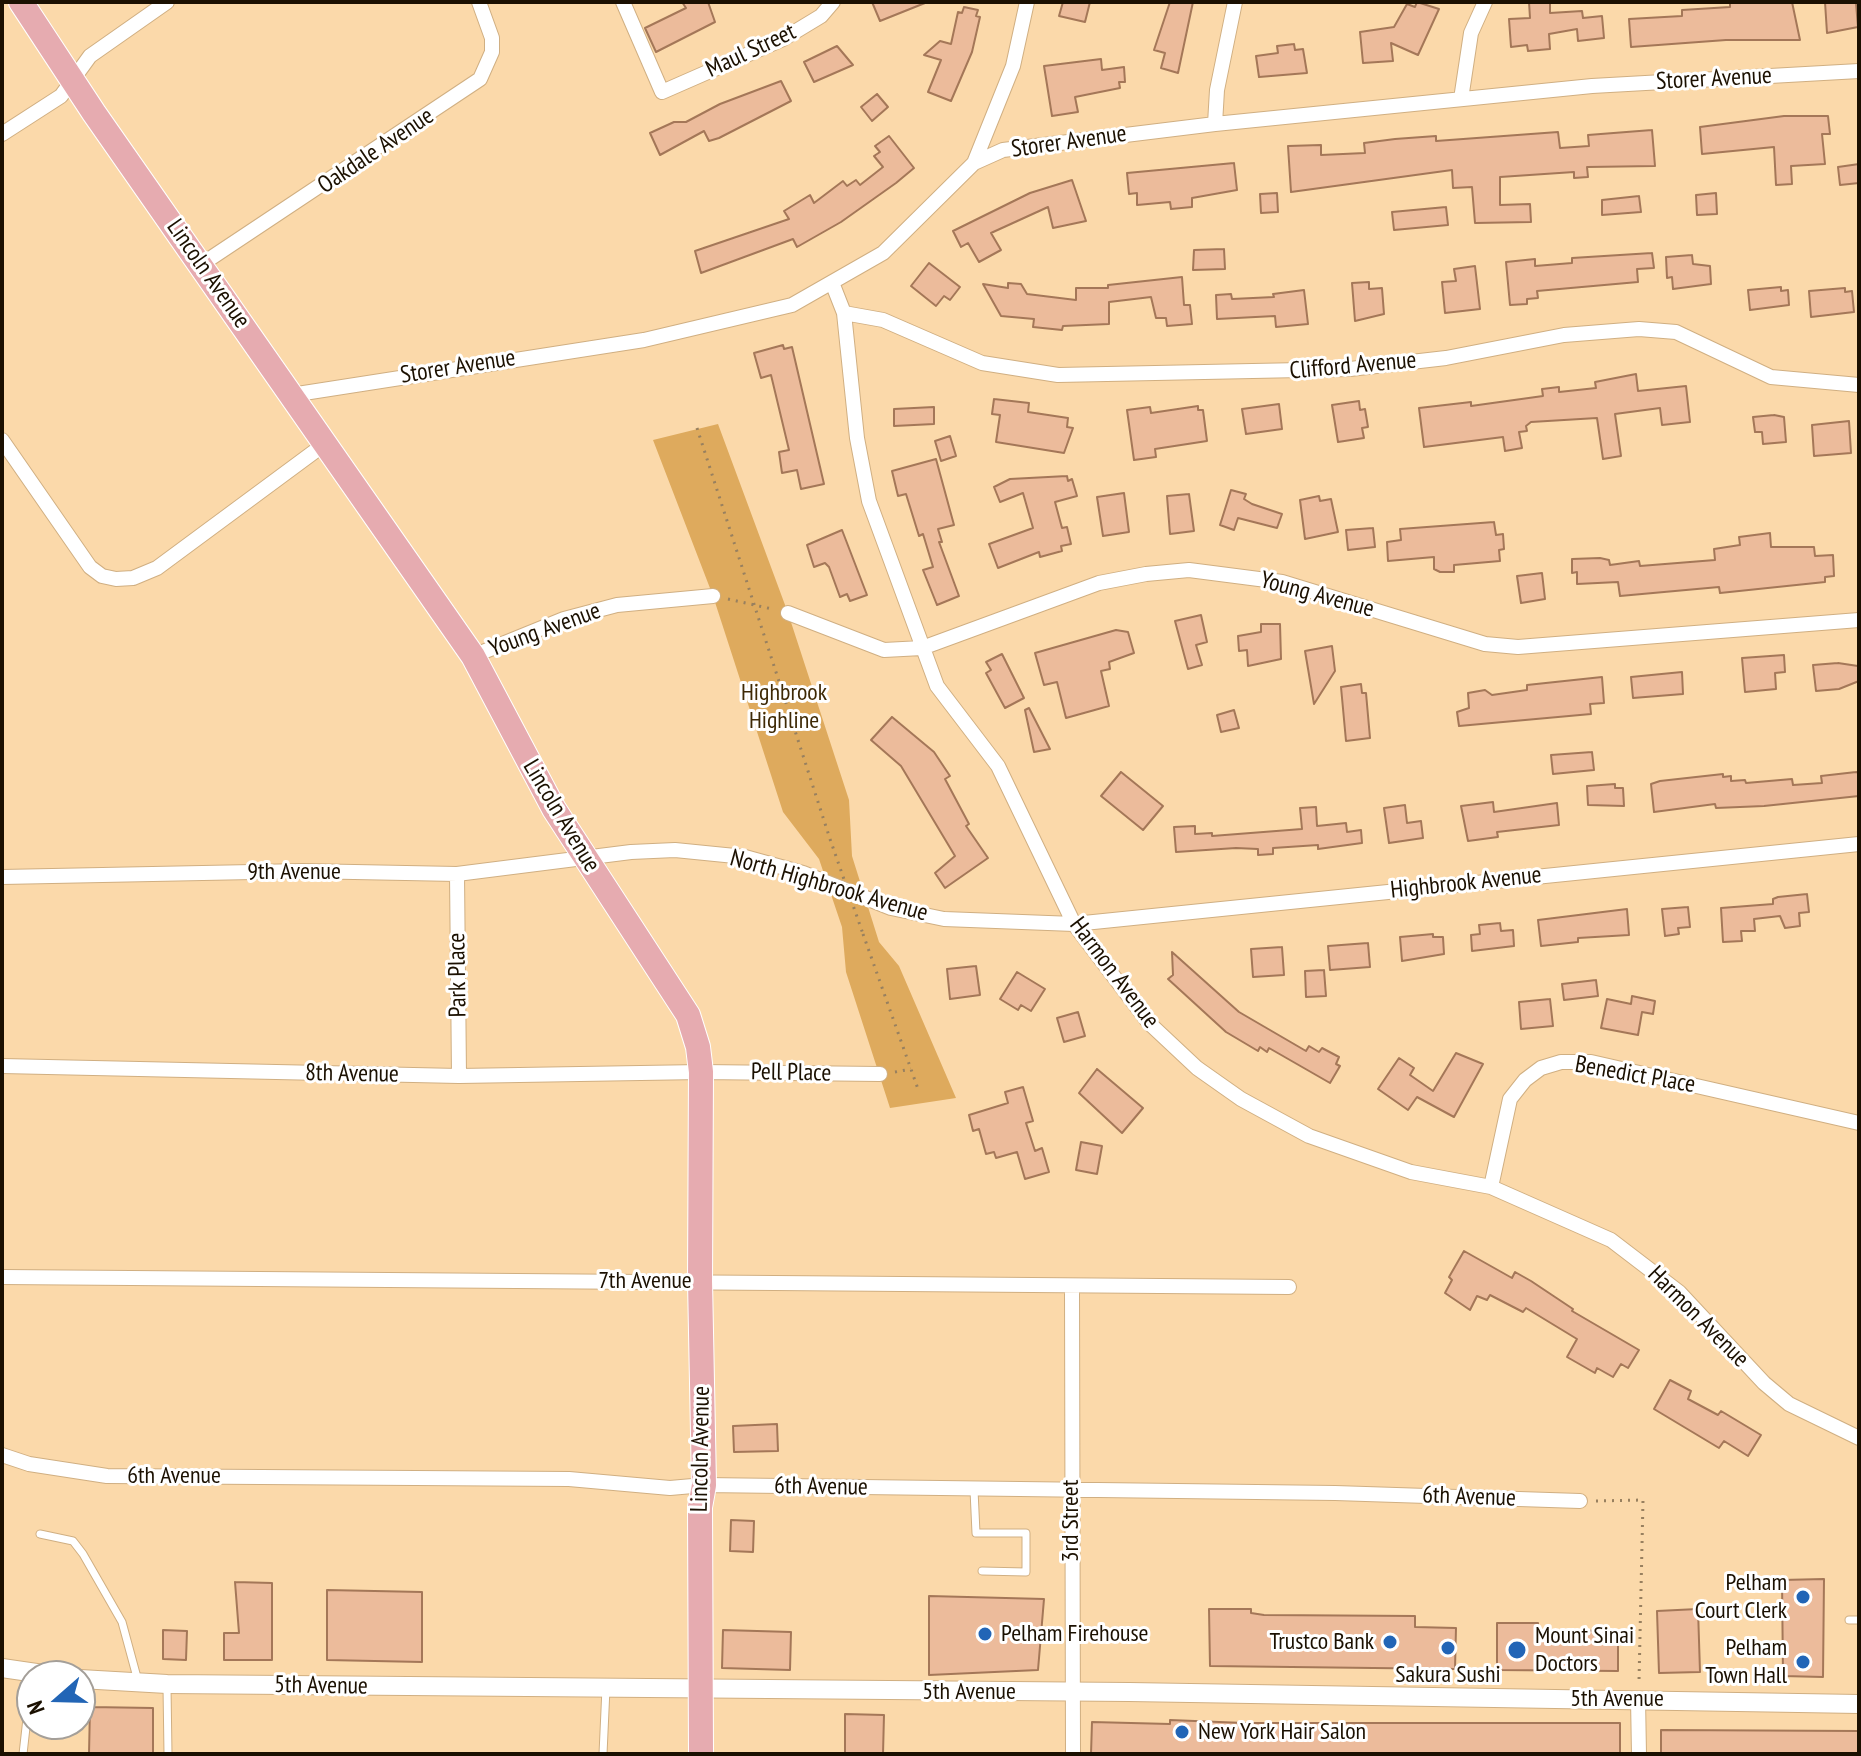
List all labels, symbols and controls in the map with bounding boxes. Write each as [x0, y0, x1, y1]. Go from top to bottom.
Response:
street label: Maul Street [702, 18, 800, 84]
street label: Storer Avenue [1655, 62, 1773, 96]
street label: Oakdale Avenue [313, 102, 439, 200]
street label: Storer Avenue [1010, 120, 1128, 164]
street label: Lincoln Avenue [160, 214, 256, 334]
street label: Storer Avenue [399, 344, 517, 390]
street label: Clifford Avenue [1288, 346, 1418, 386]
street label: Young Avenue [1257, 566, 1377, 624]
street label: Young Avenue [485, 597, 605, 663]
park label: Highbrook Highline [741, 679, 827, 735]
street label: Lincoln Avenue [516, 755, 606, 877]
street label: North Highbrook Avenue [727, 844, 931, 928]
street label: 9th Avenue [247, 858, 341, 886]
street label: Highbrook Avenue [1389, 861, 1543, 905]
street label: Harmon Avenue [1063, 912, 1165, 1034]
street label: Park Place [443, 932, 473, 1018]
street label: Benedict Place [1573, 1050, 1697, 1100]
street label: Pell Place [751, 1058, 831, 1088]
street label: 8th Avenue [305, 1059, 399, 1089]
street label: Harmon Avenue [1641, 1260, 1755, 1374]
street label: 7th Avenue [598, 1267, 692, 1295]
street label: Lincoln Avenue [686, 1386, 716, 1512]
street label: 6th Avenue [127, 1462, 221, 1490]
street label: 6th Avenue [774, 1472, 868, 1502]
street label: 3rd Street [1057, 1480, 1085, 1562]
street label: 6th Avenue [1422, 1481, 1516, 1513]
place label: Pelham Court Clerk [1695, 1569, 1787, 1625]
marker: Pelham Court Clerk [1794, 1588, 1812, 1606]
place label: Pelham Firehouse [1001, 1620, 1148, 1648]
place label: Mount Sinai Doctors [1535, 1622, 1634, 1678]
marker: Pelham Firehouse [976, 1625, 994, 1643]
place label: Trustco Bank [1269, 1628, 1374, 1656]
marker: Trustco Bank [1381, 1633, 1399, 1651]
place label: Pelham Town Hall [1705, 1634, 1787, 1690]
marker: Sakura Sushi [1439, 1639, 1457, 1657]
marker: Mount Sinai Doctors [1506, 1639, 1528, 1661]
marker: Pelham Town Hall [1794, 1653, 1812, 1671]
north arrow [16, 1660, 96, 1740]
place label: Sakura Sushi [1395, 1661, 1501, 1689]
street label: 5th Avenue [274, 1671, 368, 1701]
street label: 5th Avenue [922, 1678, 1016, 1706]
street label: 5th Avenue [1570, 1685, 1664, 1713]
text: N [20, 1697, 51, 1718]
place label: New York Hair Salon [1198, 1718, 1366, 1746]
marker: New York Hair Salon [1173, 1723, 1191, 1741]

